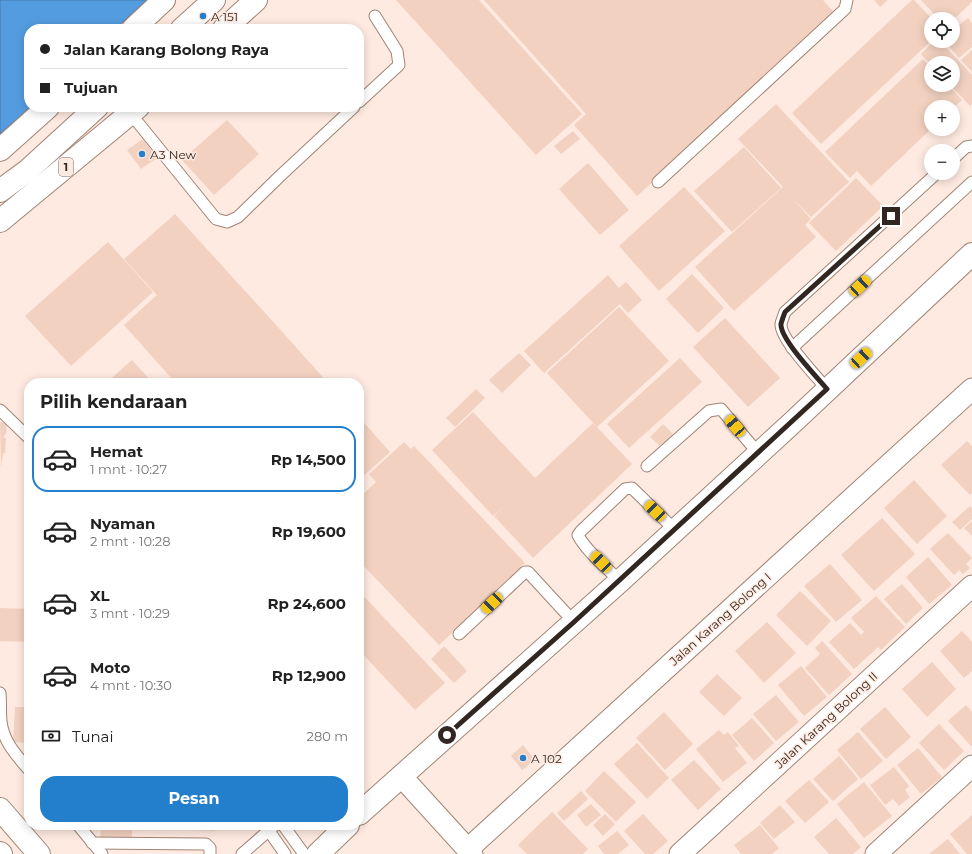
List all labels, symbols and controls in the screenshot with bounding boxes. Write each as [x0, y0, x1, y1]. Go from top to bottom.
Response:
place label: A 151 [211, 9, 238, 24]
marker: A 151 [198, 11, 208, 21]
map controls [924, 12, 960, 180]
button: locate [924, 12, 960, 48]
text: Jalan Karang Bolong Raya [64, 40, 269, 59]
button: layers [924, 56, 960, 92]
text: Tujuan [64, 78, 118, 97]
button: + [924, 100, 960, 136]
button: − [924, 144, 960, 180]
place label: A3 New [150, 147, 197, 162]
marker: A3 New [137, 149, 147, 159]
road number: 1 [59, 158, 73, 176]
route end [882, 207, 900, 225]
car [847, 273, 873, 299]
car [848, 345, 874, 371]
text: Pilih kendaraan [40, 391, 187, 413]
car [723, 413, 747, 439]
icon: car [42, 441, 78, 477]
text: Hemat [90, 442, 143, 461]
text: Rp 14,500 [271, 450, 346, 469]
text: 1 mnt · 10:27 [90, 461, 167, 477]
car [642, 498, 668, 524]
icon: car [42, 513, 78, 549]
text: Nyaman [90, 514, 155, 533]
text: Rp 19,600 [271, 522, 346, 541]
text: 2 mnt · 10:28 [90, 533, 170, 549]
car [588, 549, 614, 575]
street label: Jalan Karang Bolong I [665, 569, 774, 669]
icon: car [42, 585, 78, 621]
text: XL [90, 586, 109, 605]
car [479, 590, 505, 616]
text: Rp 24,600 [267, 594, 346, 613]
text: 3 mnt · 10:29 [90, 605, 170, 621]
icon: car [42, 657, 78, 693]
text: Moto [90, 658, 130, 677]
text: Rp 12,900 [272, 666, 346, 685]
street label: Jalan Karang Bolong II [771, 668, 880, 772]
text: 4 mnt · 10:30 [90, 677, 172, 693]
icon: cash [40, 725, 62, 747]
route start [438, 726, 456, 744]
text: Tunai [72, 727, 114, 746]
text: 280 m [307, 728, 348, 744]
place label: A 102 [531, 751, 562, 766]
marker: A 102 [518, 753, 528, 763]
button: Pesan [40, 776, 348, 822]

